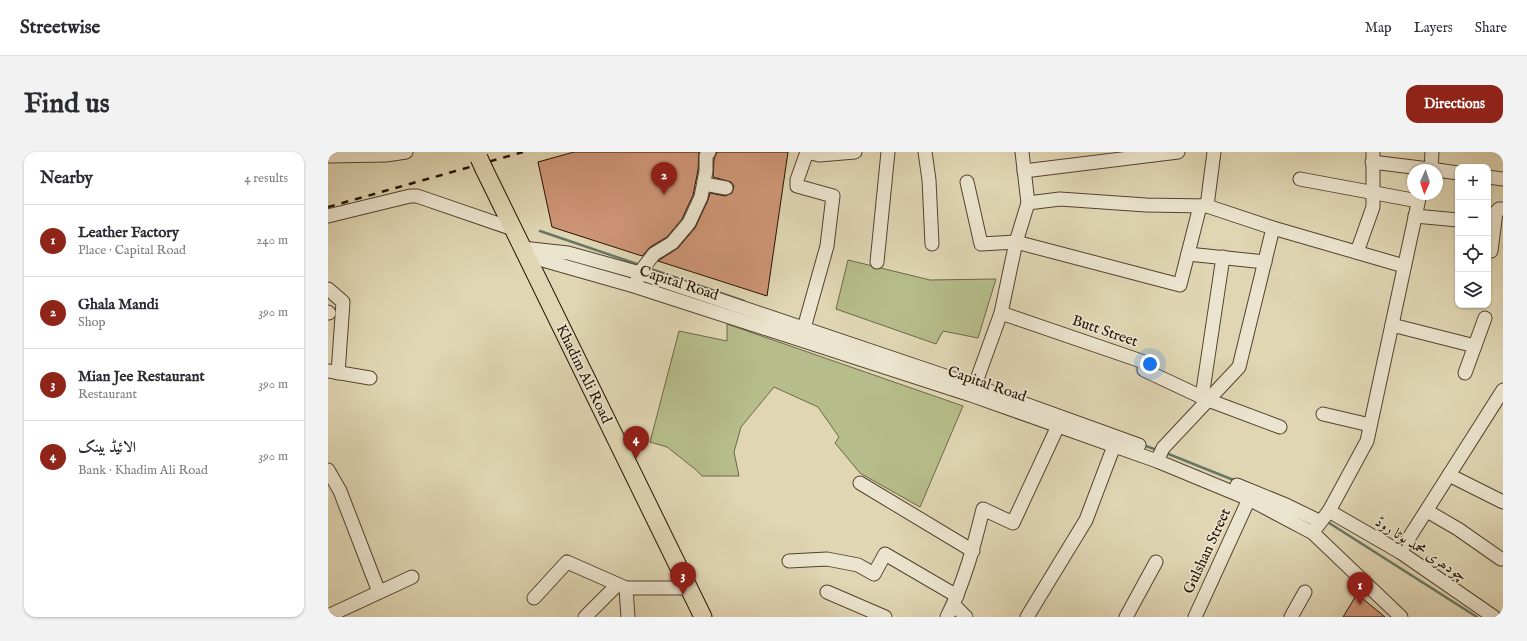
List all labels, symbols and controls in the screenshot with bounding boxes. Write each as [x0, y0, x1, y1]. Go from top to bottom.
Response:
text: Streetwise [20, 16, 100, 40]
text: Map [1365, 19, 1392, 37]
text: Layers [1414, 19, 1453, 37]
text: Share [1475, 19, 1507, 37]
button: Directions [1406, 85, 1503, 123]
text: Find us [24, 87, 110, 122]
pin: 2 [651, 162, 677, 195]
north arrow [1407, 164, 1443, 200]
map controls [1455, 164, 1491, 308]
button: + [1455, 164, 1491, 200]
text: Nearby [40, 168, 93, 189]
text: 4 results [244, 170, 288, 187]
button: − [1455, 200, 1491, 236]
text: Leather Factory [78, 223, 179, 242]
text: 1 [51, 232, 55, 249]
text: 240 m [256, 232, 288, 249]
button: locate [1455, 236, 1491, 272]
text: Place · Capital Road [78, 242, 186, 259]
street label: Capital Road [637, 261, 722, 305]
button: layers [1455, 272, 1491, 308]
text: Ghala Mandi [78, 295, 159, 314]
text: 2 [50, 304, 56, 321]
text: 390 m [258, 304, 288, 321]
street label: Butt Street [1070, 311, 1140, 351]
text: Shop [78, 314, 106, 331]
street label: Khadim Ali Road [552, 321, 617, 427]
your location [1140, 354, 1160, 374]
street label: Capital Road [945, 362, 1030, 407]
text: Mian Jee Restaurant [78, 367, 205, 386]
text: 3 [51, 376, 55, 393]
text: 390 m [258, 376, 288, 393]
text: Restaurant [78, 386, 137, 403]
pin: 4 [623, 426, 649, 459]
text: الائیڈ بینک [78, 438, 136, 457]
text: 4 [50, 448, 56, 465]
text: 390 m [258, 448, 288, 465]
text: Bank · Khadim Ali Road [78, 462, 208, 479]
street label: Gulshan Street [1179, 505, 1235, 597]
street label: چودھری محمد بوٹا روڈ [1371, 512, 1471, 586]
pin: 3 [670, 562, 696, 595]
pin: 1 [1347, 572, 1373, 605]

